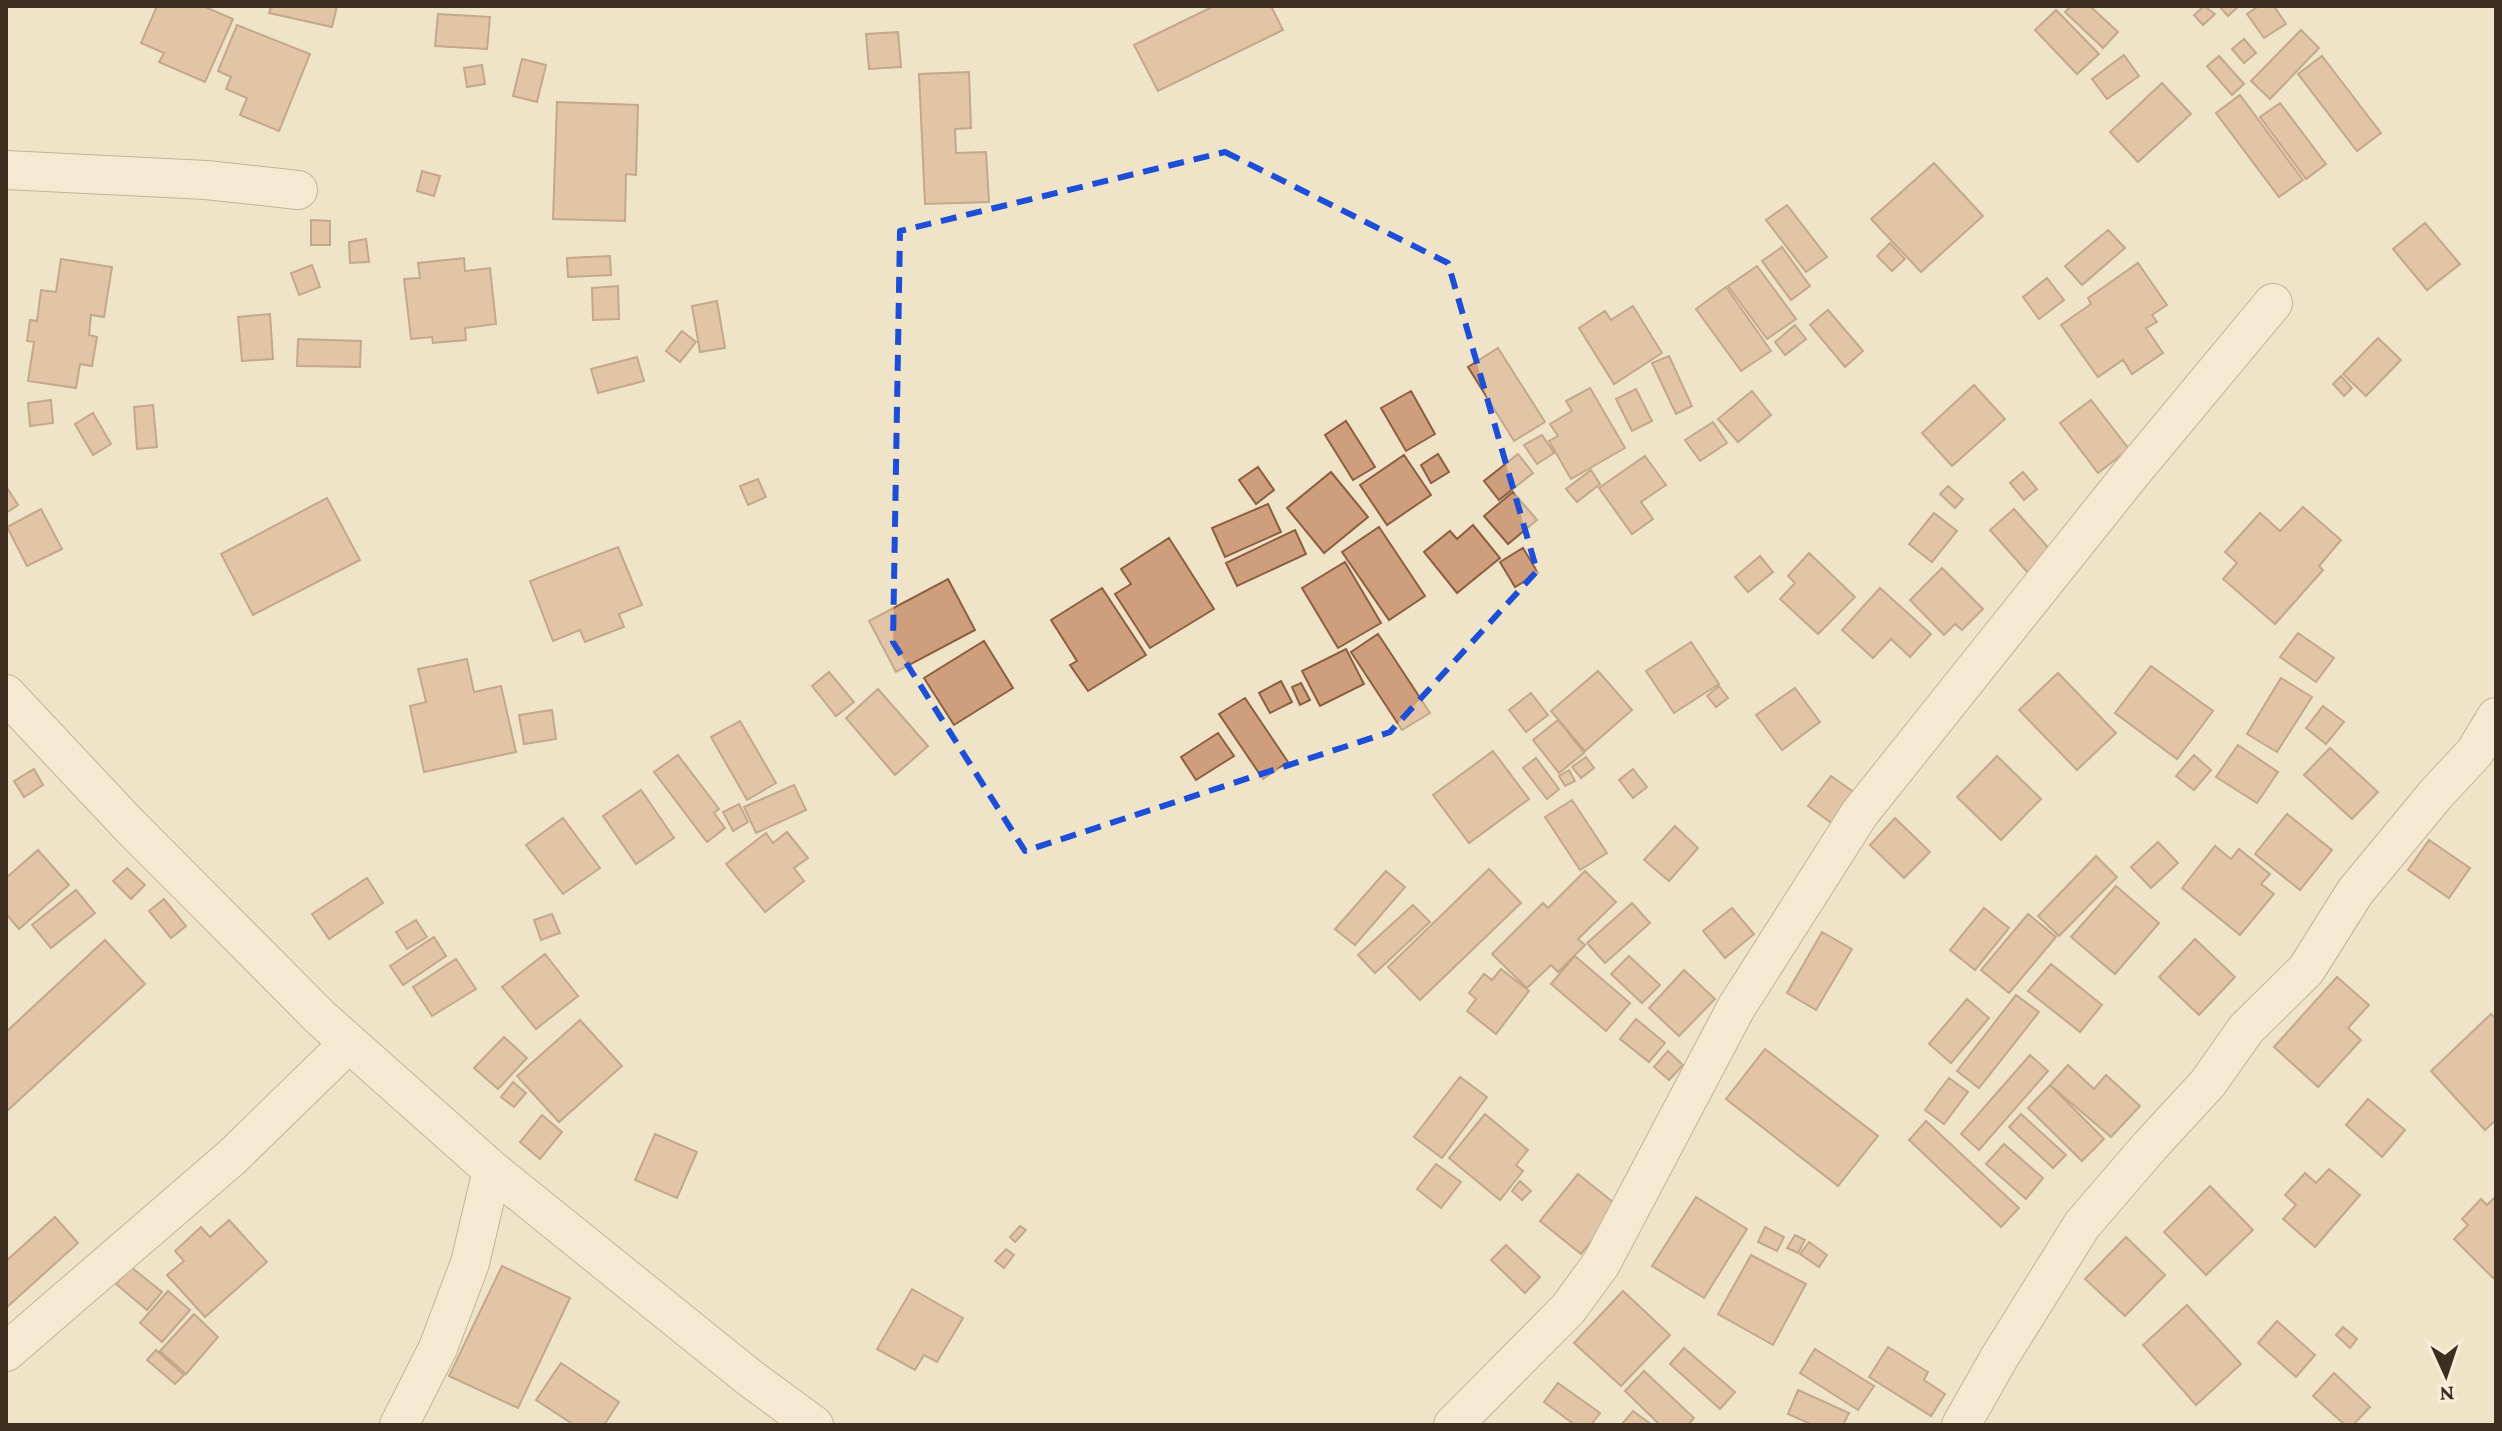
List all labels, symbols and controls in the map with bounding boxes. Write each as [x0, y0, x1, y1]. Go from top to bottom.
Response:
north arrow [2406, 1335, 2486, 1415]
text: N [2439, 1382, 2455, 1407]

